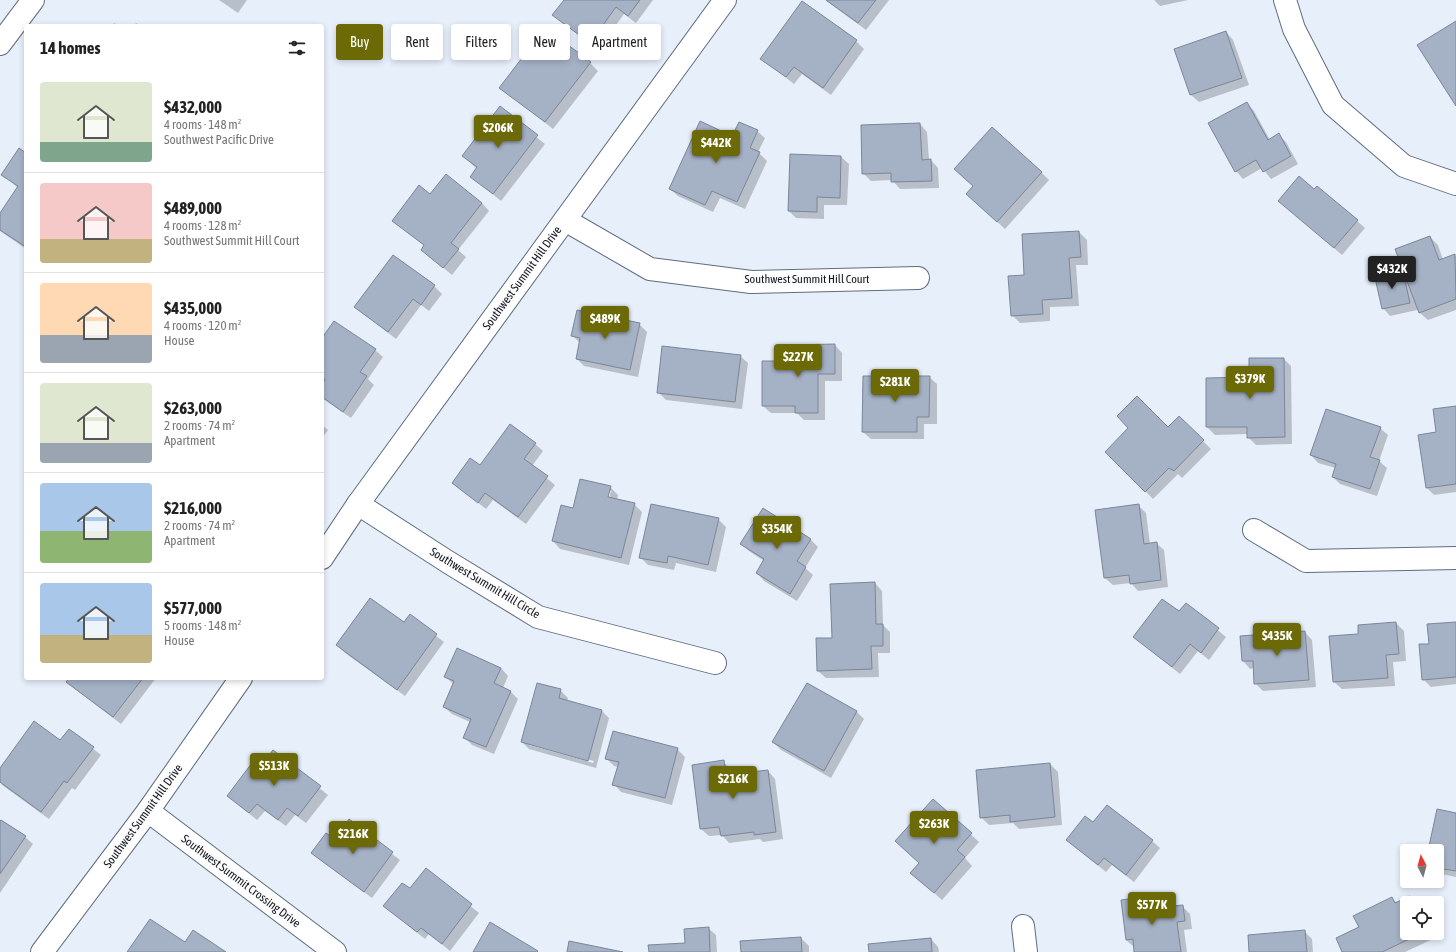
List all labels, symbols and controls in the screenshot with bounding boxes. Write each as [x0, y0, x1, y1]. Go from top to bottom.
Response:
chip: Buy [336, 24, 383, 60]
chip: Rent [391, 24, 443, 60]
chip: Filters [451, 24, 511, 60]
chip: New [519, 24, 570, 60]
chip: Apartment [578, 24, 661, 60]
icon: filters [286, 37, 308, 59]
text: 14 homes [40, 38, 101, 58]
text: $432,000 [164, 97, 222, 117]
icon: home [72, 98, 120, 146]
pin: $206K [470, 115, 526, 149]
text: 4 rooms · 148 m² [164, 117, 241, 132]
text: $206K [483, 120, 513, 135]
pin: $442K [688, 130, 744, 164]
text: Southwest Pacific Drive [164, 132, 274, 147]
text: $442K [701, 135, 731, 150]
text: $489,000 [164, 198, 222, 218]
icon: home [72, 199, 120, 247]
text: 4 rooms · 128 m² [164, 218, 241, 233]
street label: Southwest Summit Hill Drive [480, 223, 564, 333]
text: Southwest Summit Hill Court [164, 233, 299, 248]
pin: $432K [1364, 256, 1420, 290]
text: $432K [1377, 261, 1407, 276]
street label: Southwest Summit Hill Court [744, 272, 870, 286]
text: $435,000 [164, 298, 222, 318]
icon: home [72, 299, 120, 347]
pin: $489K [577, 306, 633, 340]
text: $489K [590, 311, 620, 326]
text: 4 rooms · 120 m² [164, 318, 241, 333]
text: House [164, 333, 194, 348]
pin: $227K [770, 344, 826, 378]
text: $227K [783, 349, 813, 364]
pin: $379K [1222, 366, 1278, 400]
pin: $281K [867, 369, 923, 403]
text: $379K [1235, 371, 1265, 386]
text: $281K [880, 374, 910, 389]
text: $263,000 [164, 398, 222, 418]
icon: home [72, 399, 120, 447]
text: 2 rooms · 74 m² [164, 418, 235, 433]
text: Apartment [164, 433, 215, 448]
text: $216,000 [164, 498, 222, 518]
icon: home [72, 499, 120, 547]
pin: $354K [749, 516, 805, 550]
text: 2 rooms · 74 m² [164, 518, 235, 533]
text: $354K [762, 521, 792, 536]
text: Apartment [164, 533, 215, 548]
street label: Southwest Summit Hill Circle [427, 545, 543, 621]
text: $577,000 [164, 598, 222, 618]
icon: home [72, 599, 120, 647]
text: 5 rooms · 148 m² [164, 618, 241, 633]
pin: $435K [1249, 623, 1305, 657]
text: $435K [1262, 628, 1292, 643]
text: House [164, 633, 194, 648]
pin: $513K [246, 753, 302, 787]
text: $513K [259, 758, 289, 773]
street label: Southwest Summit Hill Drive [101, 761, 185, 871]
pin: $216K [705, 766, 761, 800]
text: $216K [718, 771, 748, 786]
pin: $263K [906, 811, 962, 845]
text: $263K [919, 816, 949, 831]
pin: $216K [325, 821, 381, 855]
text: $216K [338, 826, 368, 841]
street label: Southwest Summit Crossing Drive [179, 832, 303, 930]
north arrow [1400, 844, 1444, 888]
map controls [1400, 844, 1444, 940]
pin: $577K [1124, 892, 1180, 926]
button: locate [1400, 896, 1444, 940]
text: $577K [1137, 897, 1167, 912]

